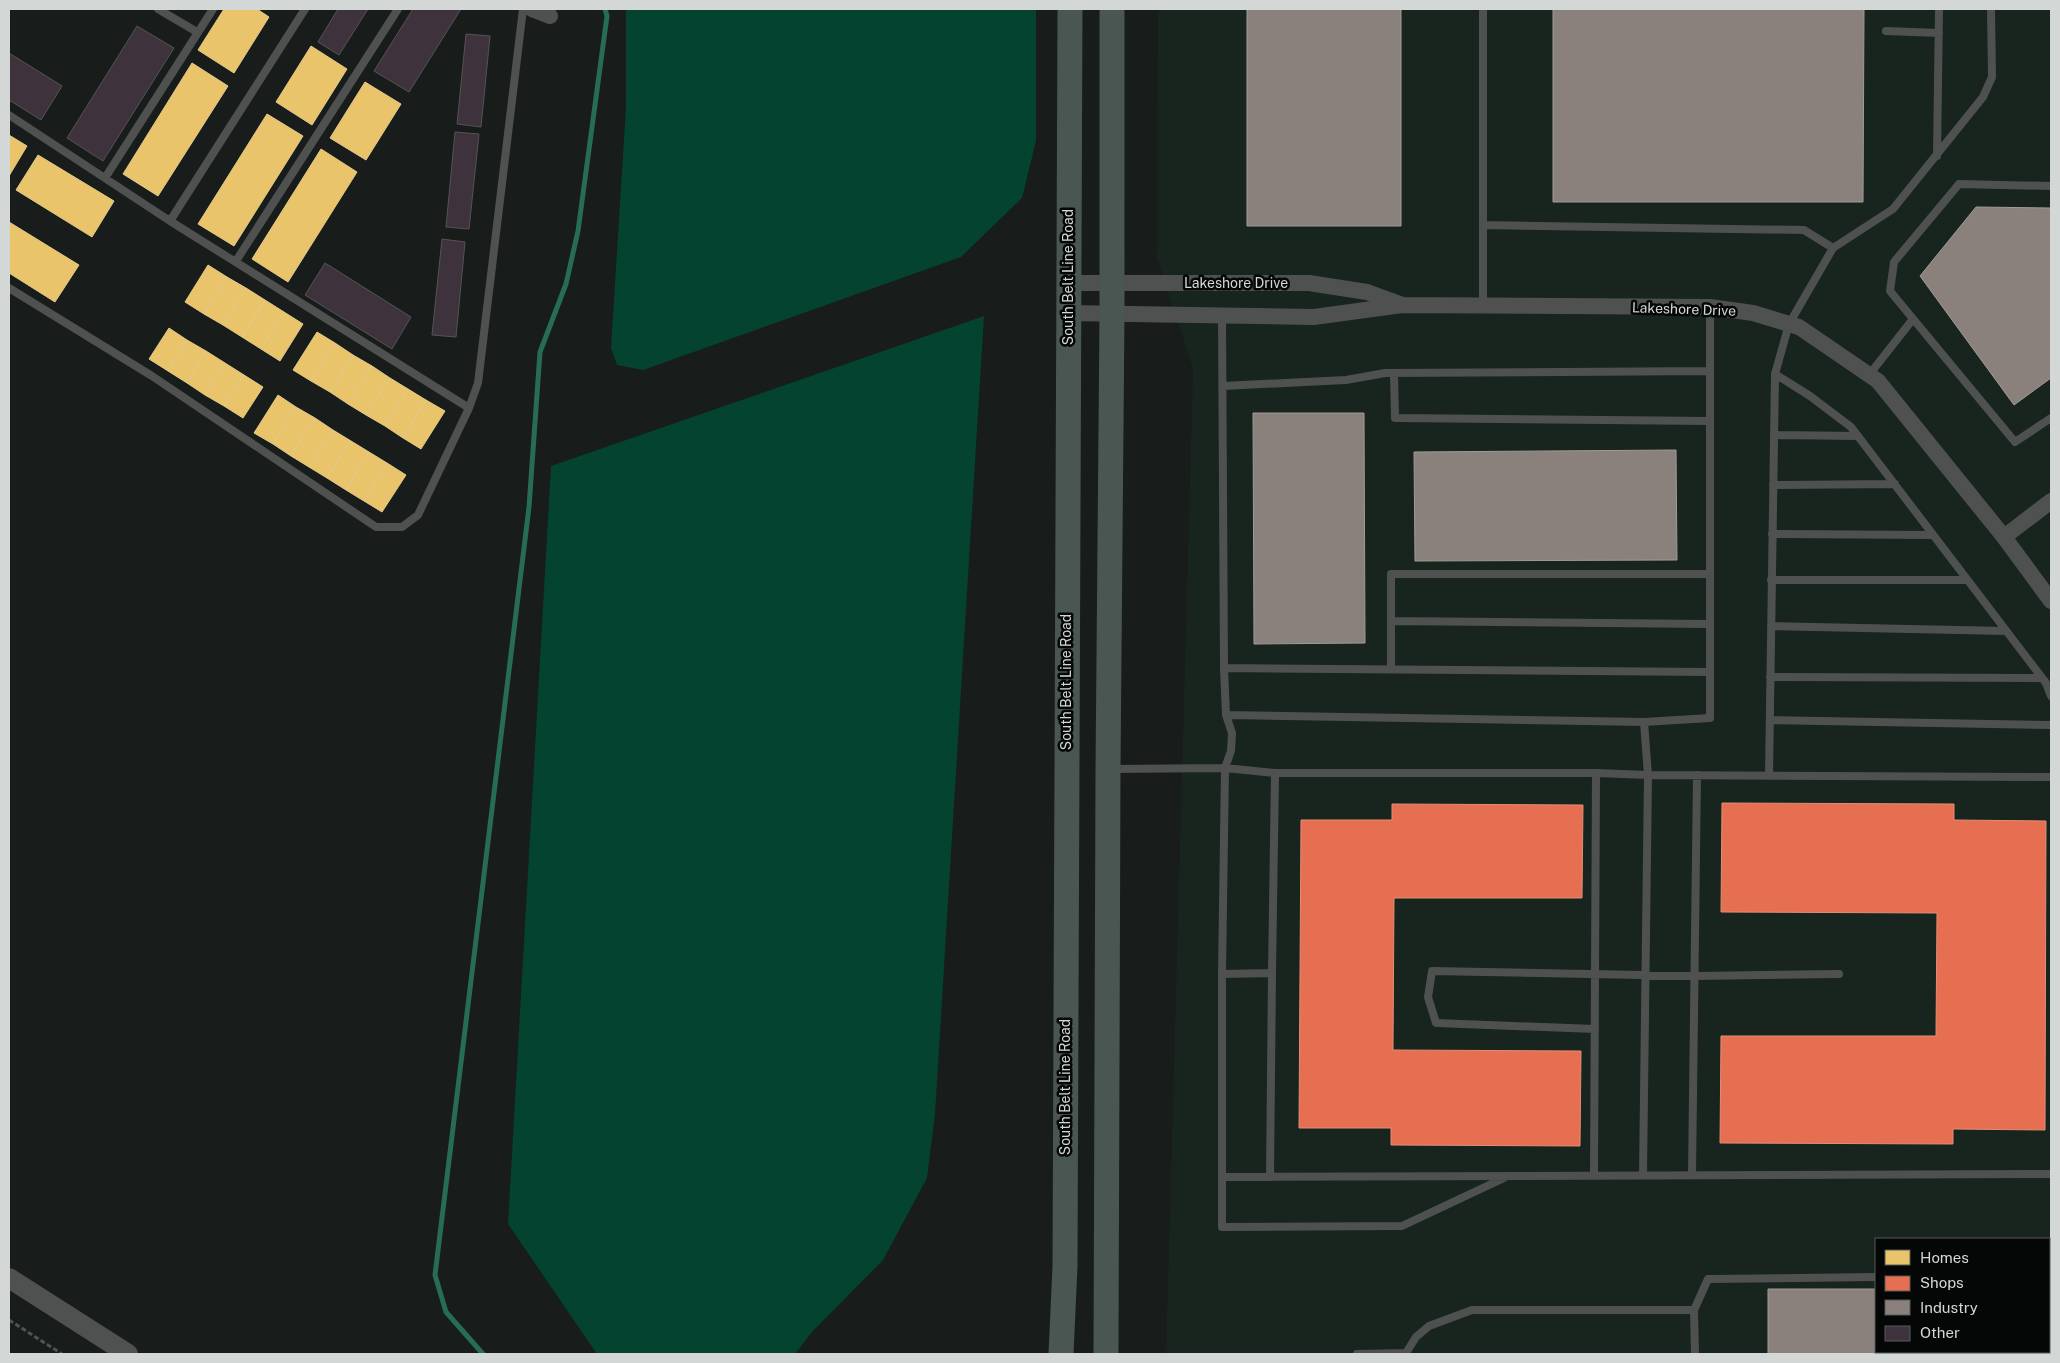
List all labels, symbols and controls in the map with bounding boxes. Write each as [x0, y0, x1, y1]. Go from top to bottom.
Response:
street label: South Belt Line Road [1060, 209, 1076, 345]
street label: Lakeshore Drive [1184, 275, 1288, 291]
street label: Lakeshore Drive [1632, 299, 1736, 319]
street label: South Belt Line Road [1058, 614, 1074, 750]
street label: South Belt Line Road [1057, 1019, 1073, 1155]
legend [1875, 1238, 2050, 1353]
text: Homes [1920, 1249, 1969, 1266]
text: Shops [1920, 1274, 1964, 1291]
text: Industry [1920, 1299, 1978, 1316]
text: Other [1920, 1324, 1960, 1341]

